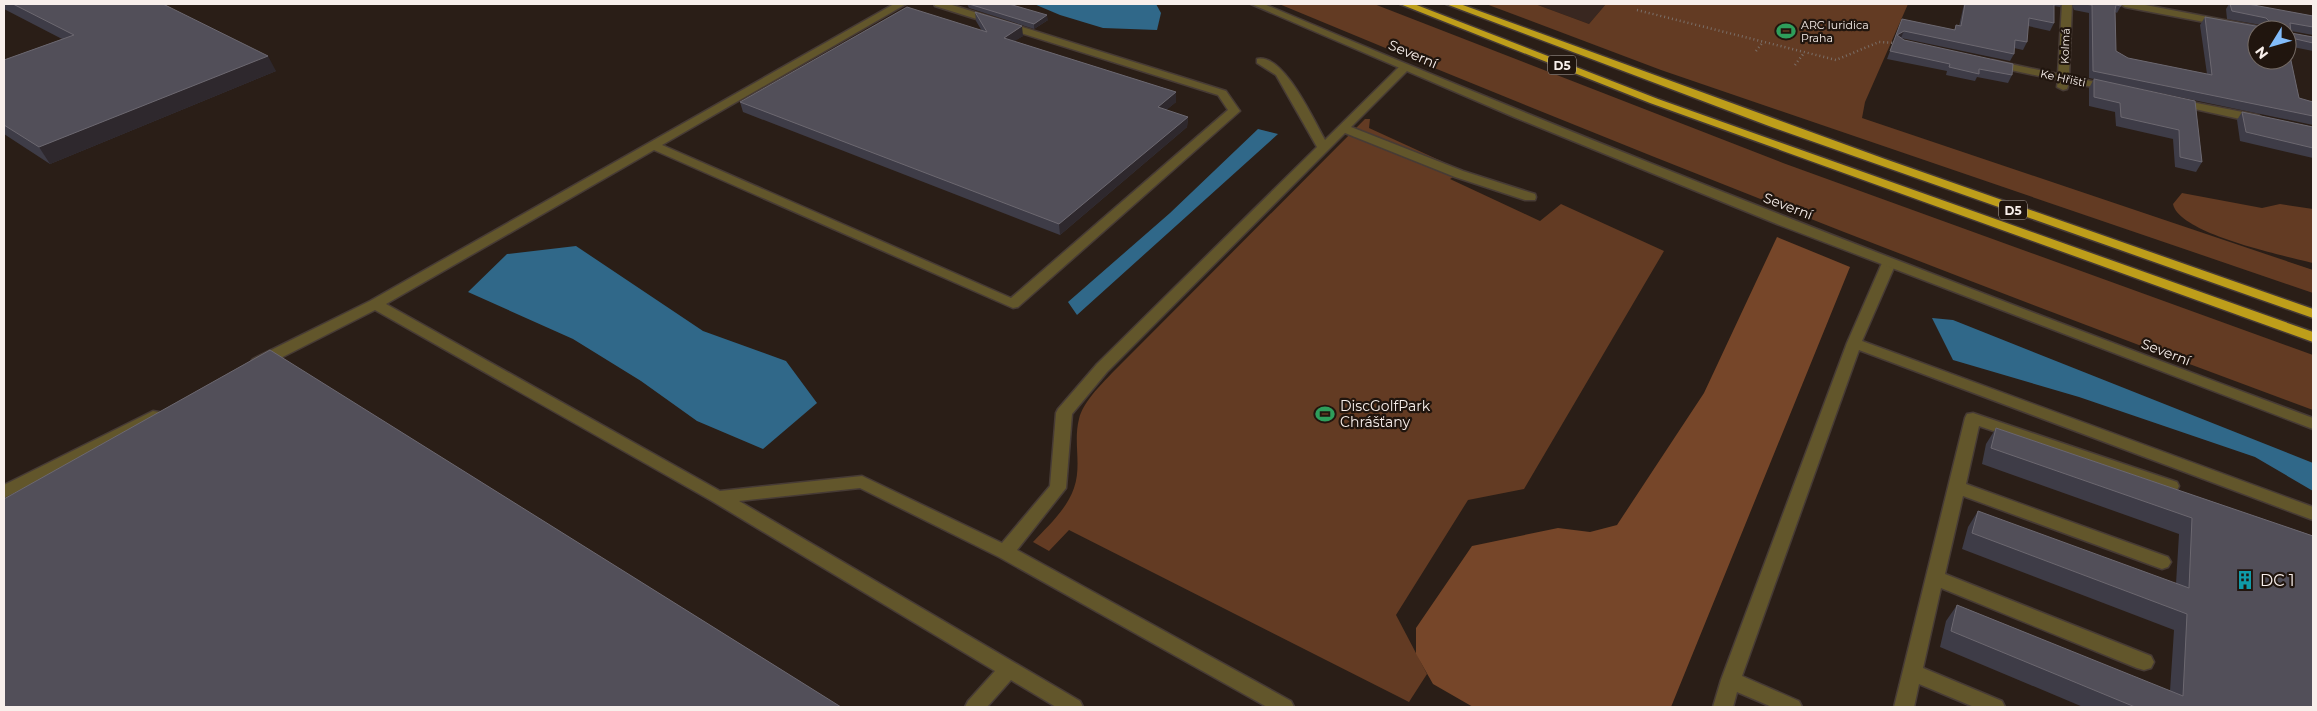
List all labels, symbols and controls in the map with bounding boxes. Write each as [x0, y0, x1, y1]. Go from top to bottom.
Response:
place label: ARC Iuridica Praha [1801, 18, 1869, 45]
sports icon: ARC Iuridica Praha [1775, 20, 1797, 42]
north arrow [2247, 20, 2297, 70]
street label: Kolmá [2057, 28, 2073, 64]
street label: Severní [1386, 36, 1441, 73]
text: N [2251, 43, 2272, 63]
road number: D5 [1548, 56, 1576, 74]
street label: Ke Hřišti [2039, 66, 2087, 90]
street label: Severní [1761, 188, 1816, 224]
road number: D5 [1999, 200, 2027, 220]
street label: Severní [2139, 334, 2194, 370]
place label: DiscGolfPark Chrášťany [1340, 397, 1431, 431]
sports icon: DiscGolfPark Chrášťany [1314, 403, 1336, 425]
building icon: DC 1 [2234, 569, 2256, 591]
place label: DC 1 [2260, 571, 2295, 590]

